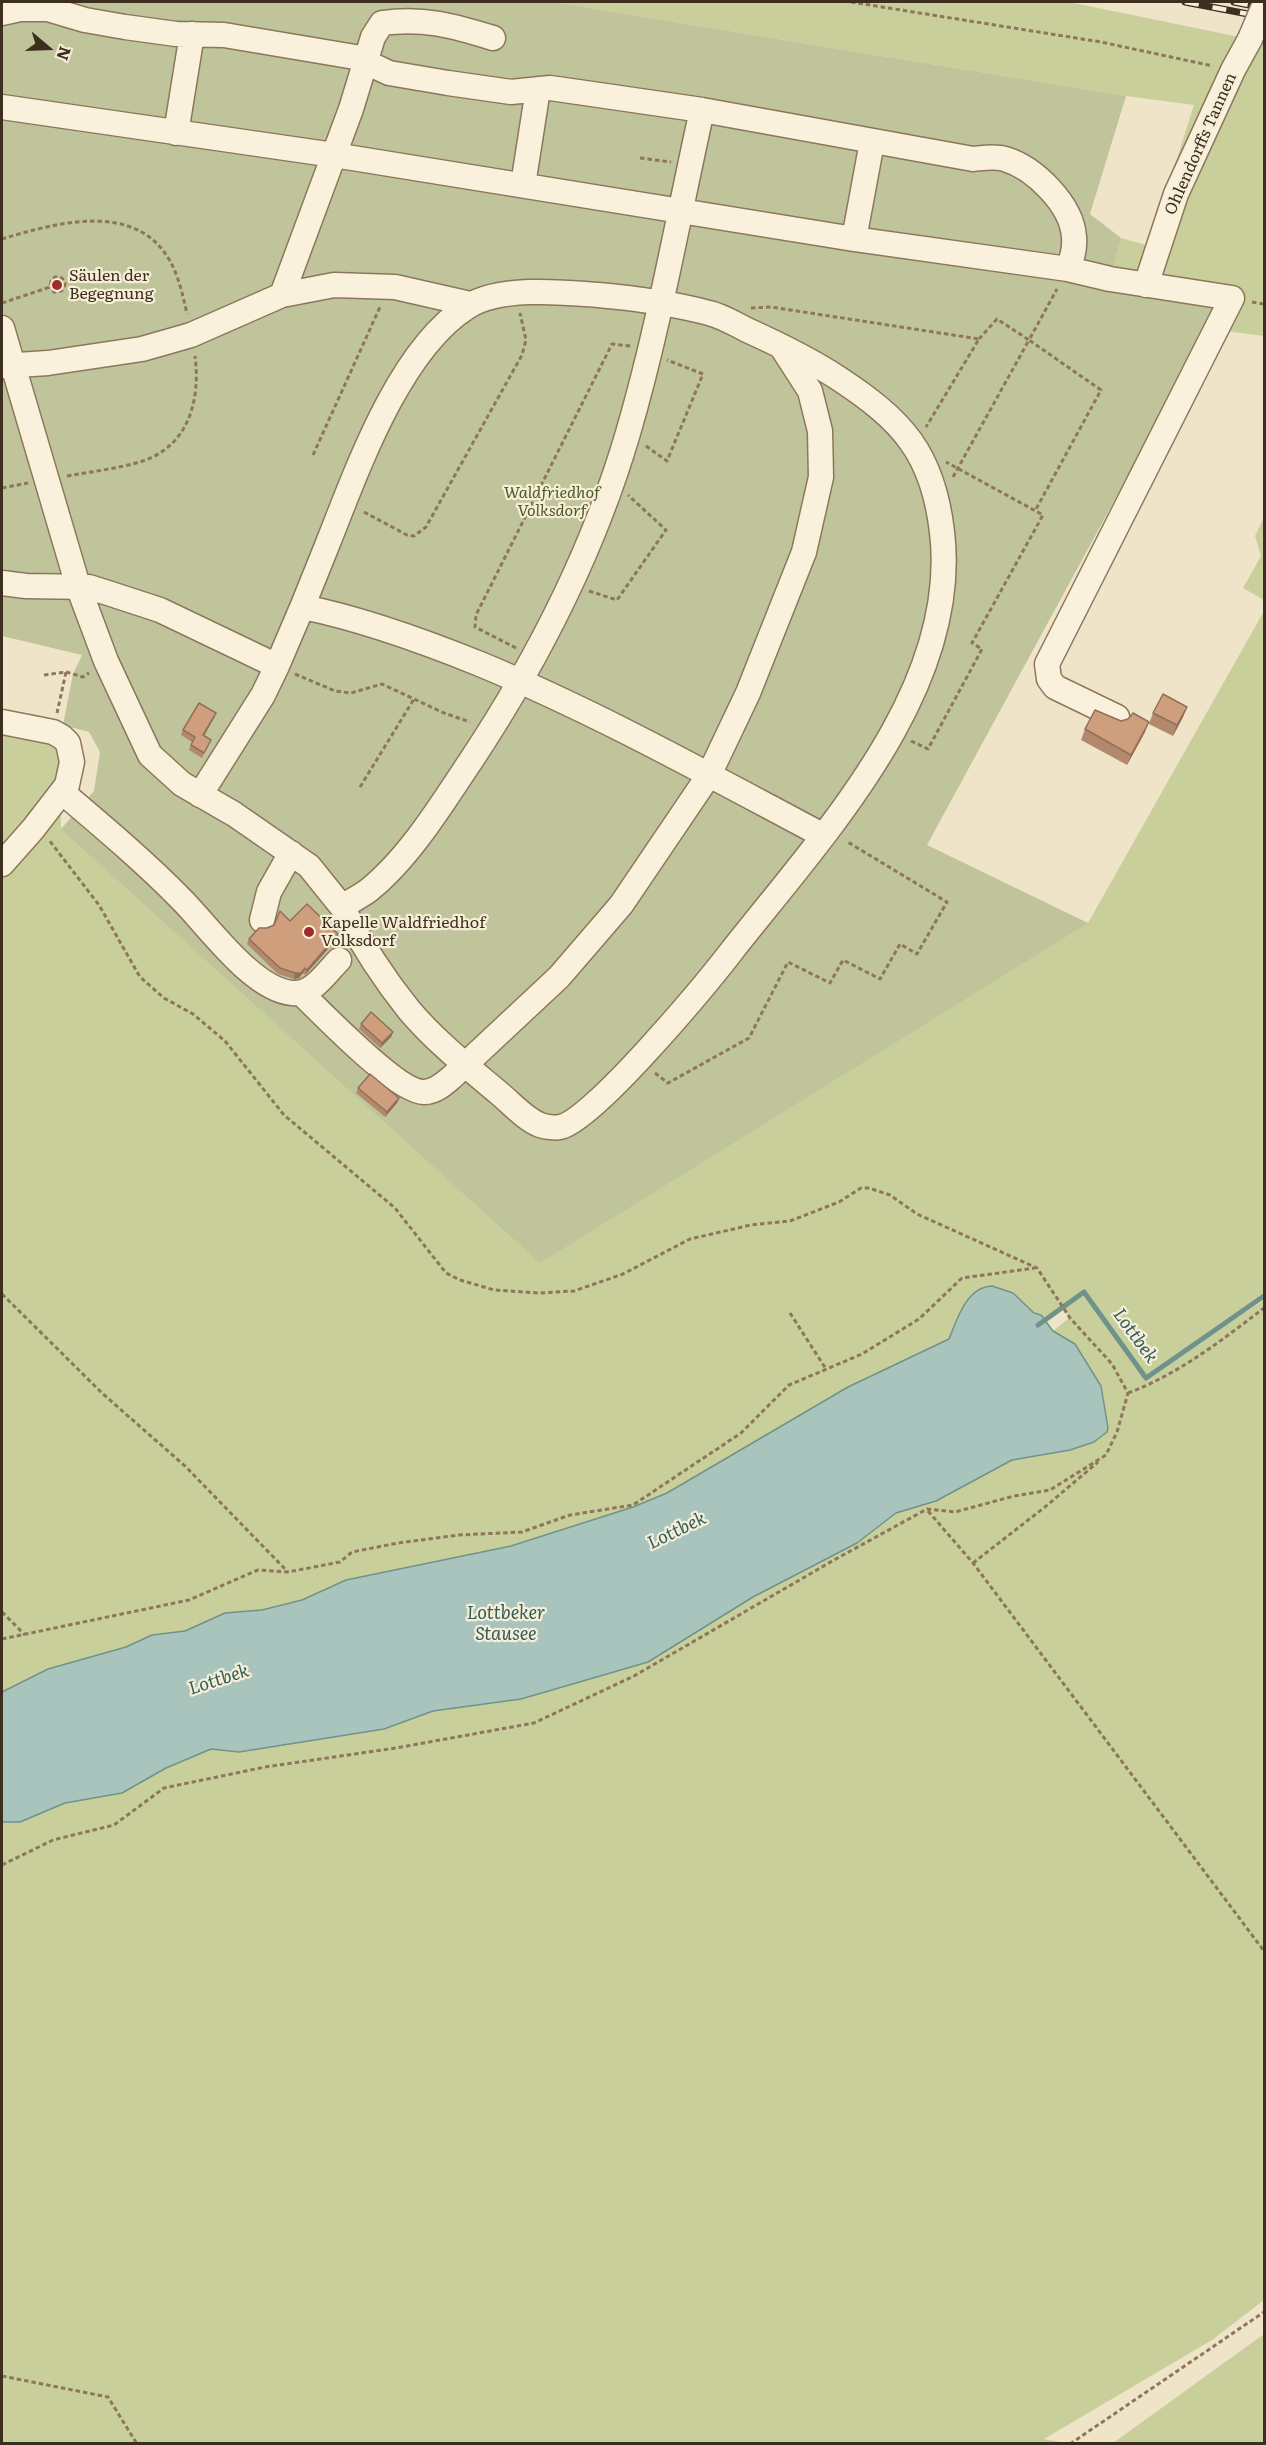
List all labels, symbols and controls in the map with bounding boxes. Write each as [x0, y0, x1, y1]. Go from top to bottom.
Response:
north arrow [18, 18, 78, 78]
text: N [51, 44, 79, 64]
street label: Ohlendorffs Tannen [1161, 70, 1241, 218]
place label: Säulen der Begegnung [69, 266, 154, 304]
marker: Säulen der Begegnung [50, 278, 64, 292]
park label: Waldfriedhof Volksdorf [504, 483, 600, 521]
place label: Kapelle Waldfriedhof Volksdorf [321, 913, 485, 951]
marker: Kapelle Waldfriedhof Volksdorf [302, 925, 316, 939]
water label: Lottbek [1108, 1304, 1162, 1368]
water label: Lottbek [644, 1508, 710, 1554]
water label: Lottbeker Stausee [467, 1603, 545, 1646]
water label: Lottbek [186, 1660, 252, 1700]

